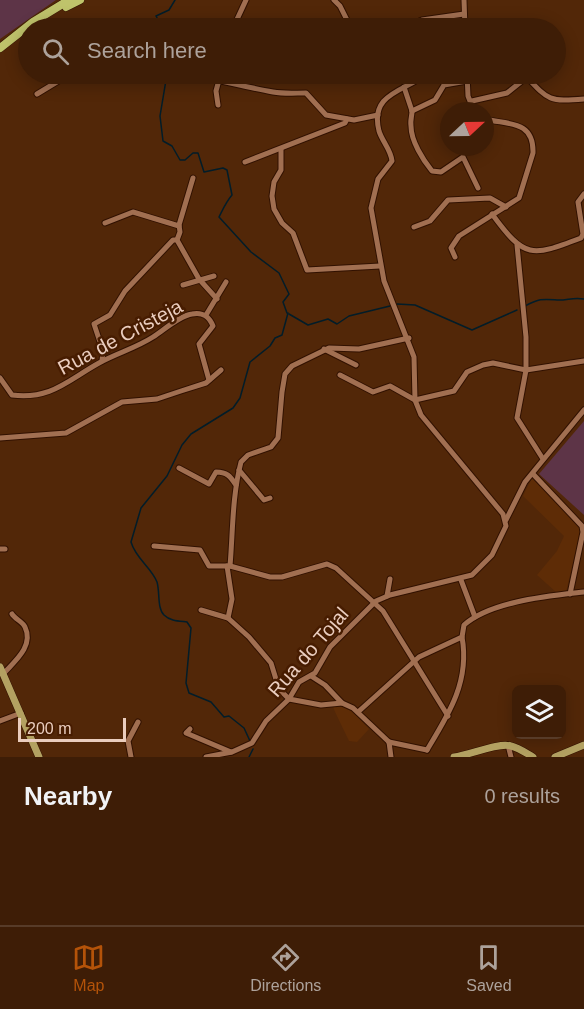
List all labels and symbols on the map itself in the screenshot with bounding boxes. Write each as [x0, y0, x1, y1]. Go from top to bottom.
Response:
north arrow [440, 102, 494, 156]
street label: Rua de Cristeja [54, 295, 187, 379]
street label: Rua do Tojal [263, 603, 353, 701]
scale bar [18, 715, 126, 742]

